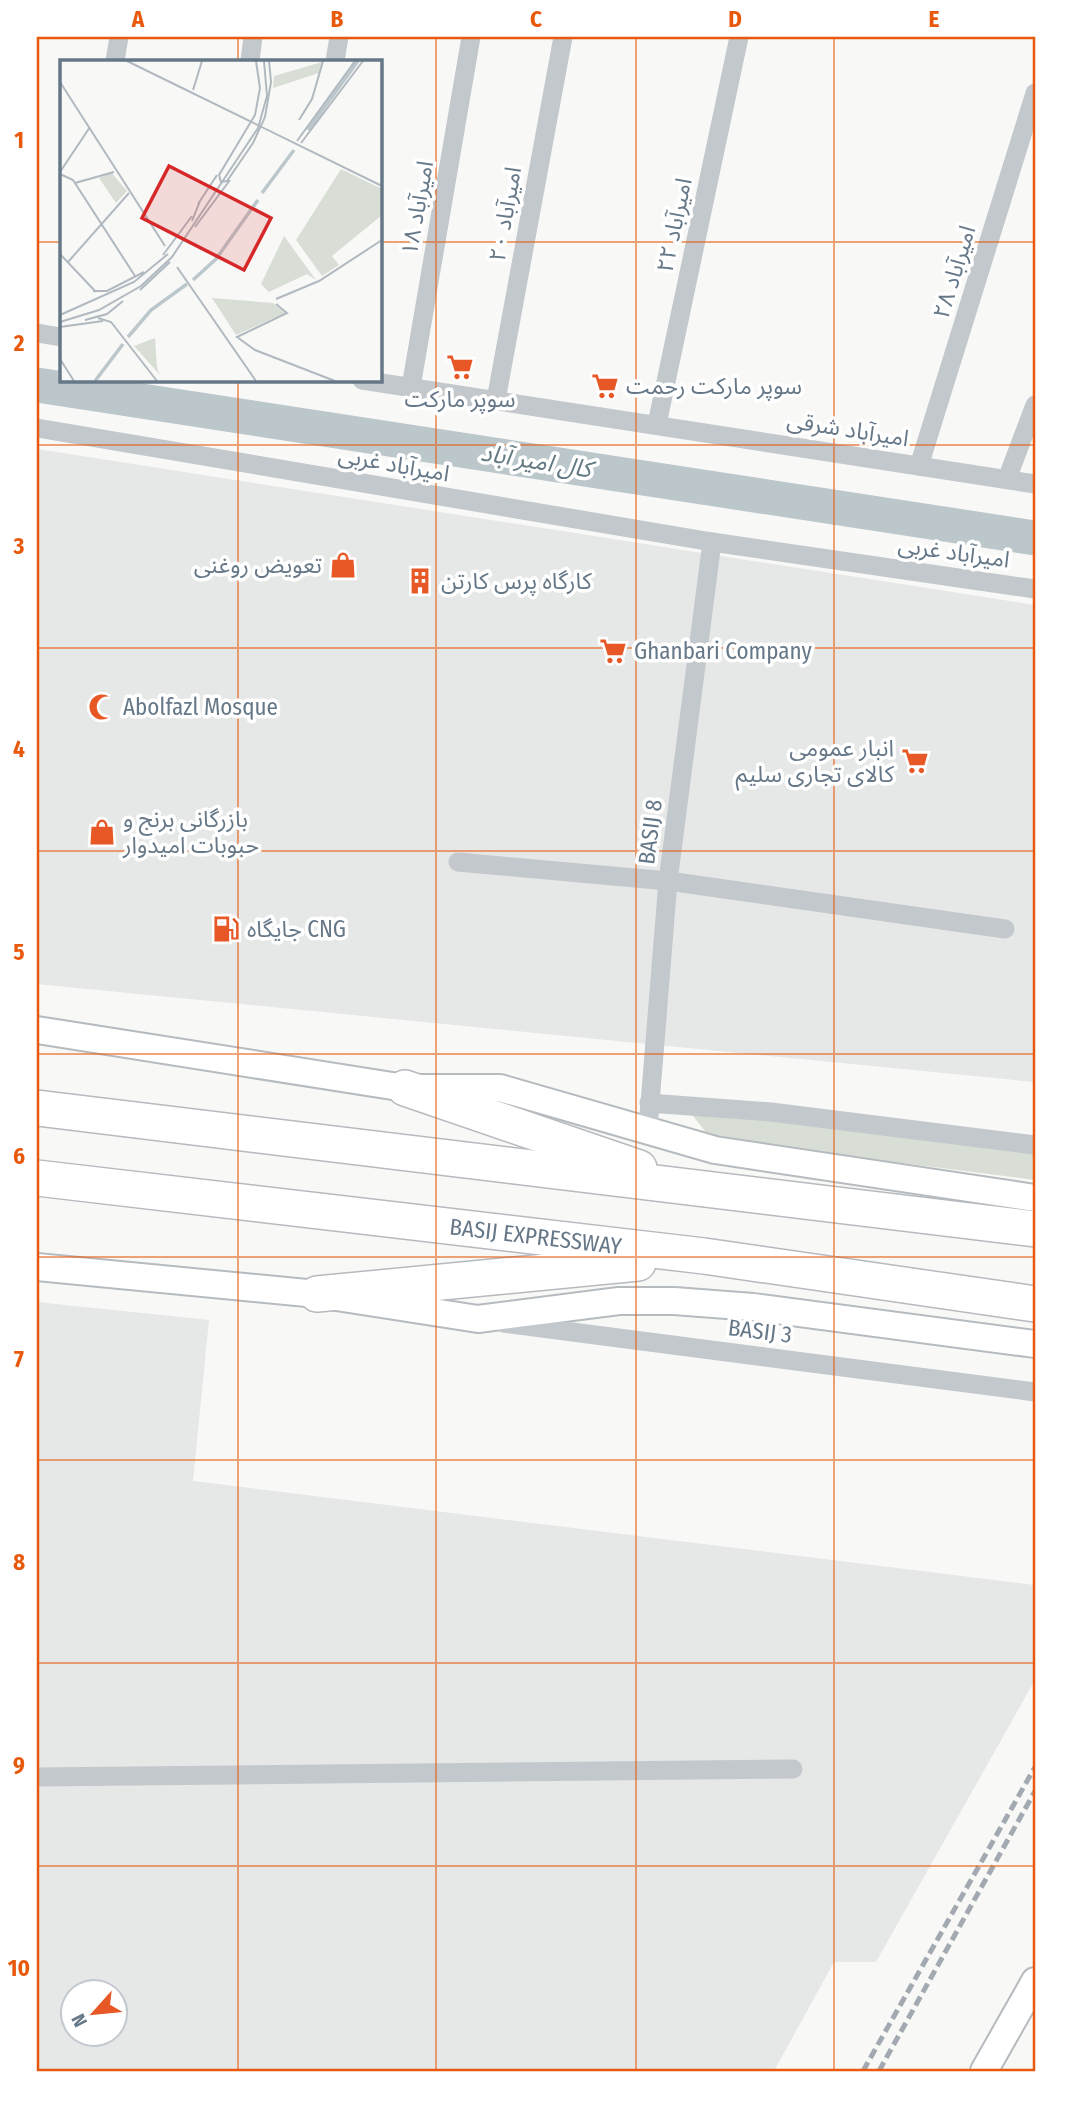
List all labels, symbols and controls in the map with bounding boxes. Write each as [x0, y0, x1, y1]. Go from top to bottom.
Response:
text: A [131, 5, 145, 33]
text: B [331, 5, 344, 33]
text: C [530, 5, 542, 33]
text: D [728, 5, 742, 33]
text: E [929, 5, 940, 33]
inset map [60, 60, 382, 382]
text: 1 [14, 126, 24, 154]
street label: امیرآباد ۱۸ [395, 158, 439, 258]
street label: امیرآباد ۲۰ [483, 164, 527, 264]
street label: امیرآباد ۲۲ [650, 175, 698, 275]
street label: امیرآباد ۲۸ [927, 222, 981, 322]
text: 2 [13, 329, 25, 357]
supermarket icon: سوپر مارکت [445, 352, 475, 382]
supermarket icon: سوپر مارکت رحمت [590, 371, 620, 401]
place label: سوپر مارکت رحمت [626, 372, 802, 401]
place label: سوپر مارکت [404, 385, 516, 414]
street label: امیرآباد شرقی [785, 406, 911, 452]
water label: کال امیر آباد [479, 438, 598, 484]
street label: امیرآباد غربی [336, 440, 452, 488]
street label: امیرآباد غربی [896, 530, 1012, 574]
text: 3 [13, 532, 25, 560]
shop icon: تعویض روغنی [328, 550, 358, 580]
place label: تعویض روغنی [194, 551, 322, 579]
building icon: کارگاه پرس کارتن [405, 566, 435, 596]
place label: کارگاه پرس کارتن [441, 567, 592, 596]
supermarket icon: Ghanbari Company [598, 636, 628, 666]
place label: Ghanbari Company [634, 637, 812, 665]
mosque icon: Abolfazl Mosque [87, 692, 117, 722]
place label: Abolfazl Mosque [123, 693, 278, 721]
place label: انبار عمومی کالای تجاری سلیم [736, 734, 895, 791]
text: 4 [13, 735, 25, 763]
supermarket icon: انبار عمومی کالای تجاری سلیم [900, 746, 930, 776]
street label: BASIJ 8 [632, 798, 668, 866]
place label: بازرگانی برنج و حبوبات امیدوار [122, 805, 259, 859]
shop icon: بازرگانی برنج و حبوبات امیدوار [87, 817, 117, 847]
fuel station icon: جایگاه CNG [211, 914, 241, 944]
place label: جایگاه CNG [247, 915, 346, 943]
text: 5 [13, 938, 25, 966]
text: 6 [13, 1142, 25, 1170]
street label: BASIJ EXPRESSWAY [448, 1212, 624, 1260]
street label: BASIJ 3 [727, 1313, 793, 1349]
text: 7 [14, 1345, 24, 1373]
text: 8 [13, 1548, 25, 1576]
text: 9 [13, 1751, 25, 1779]
text: 10 [8, 1954, 30, 1982]
north arrow [60, 1979, 130, 2048]
text: N [66, 2010, 92, 2031]

